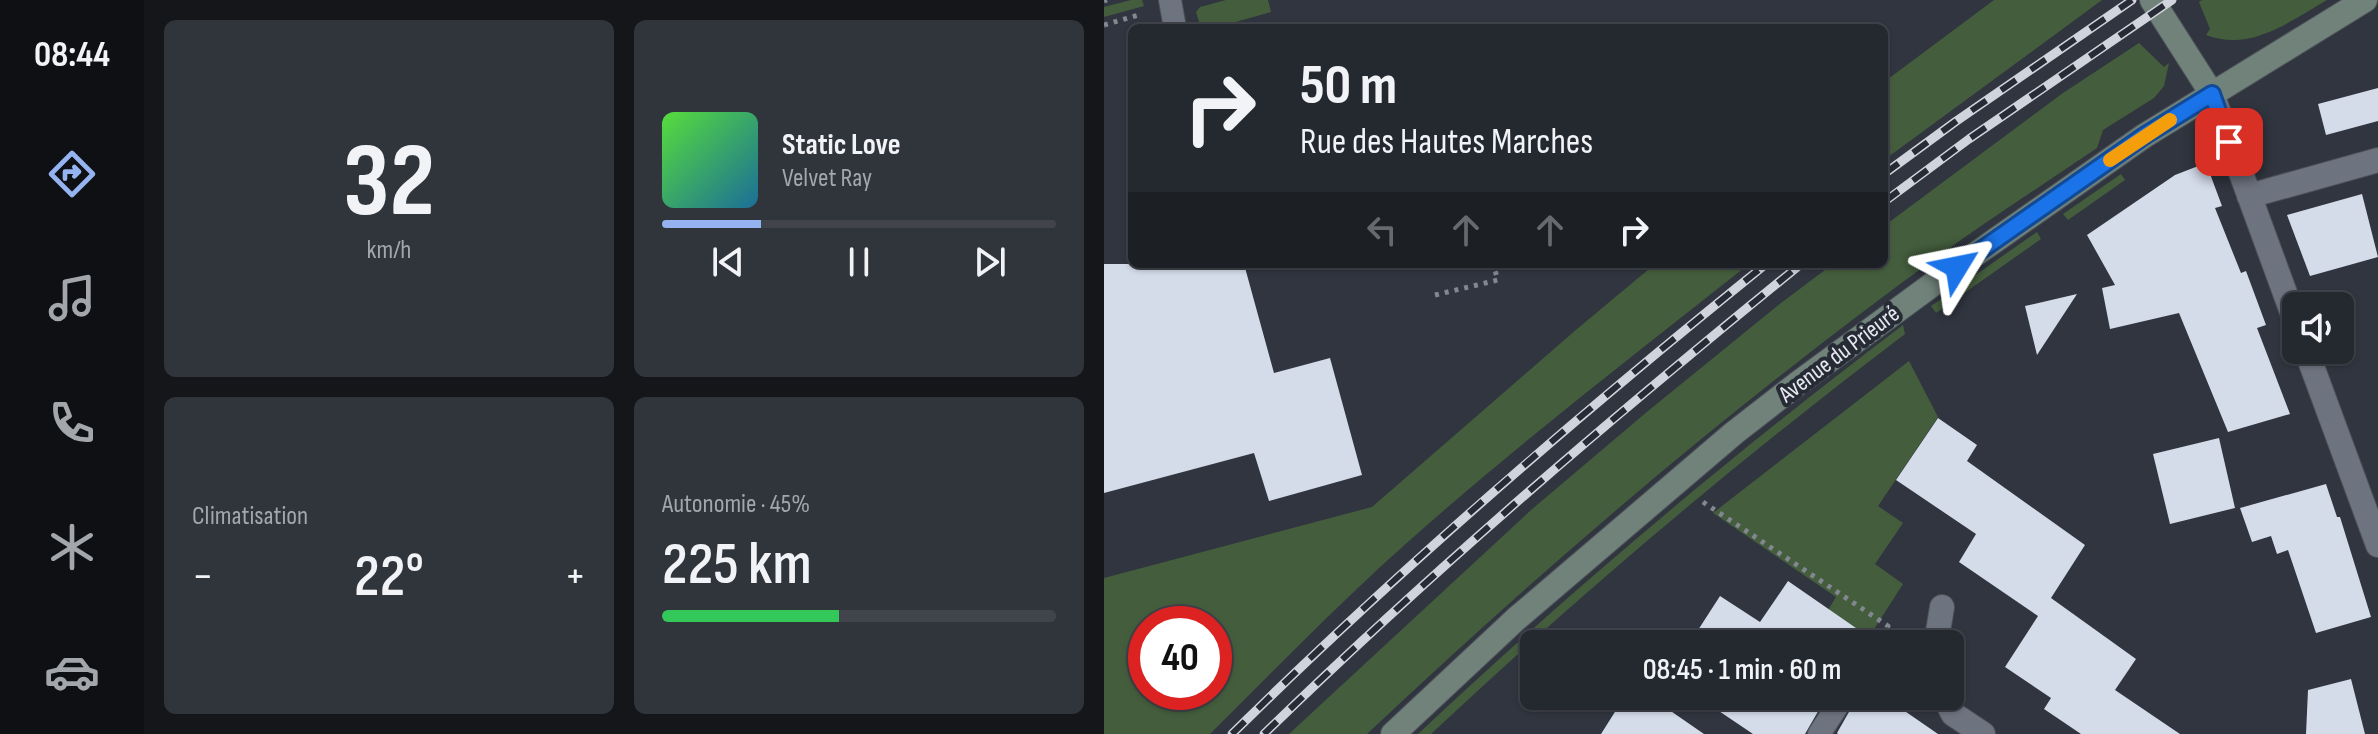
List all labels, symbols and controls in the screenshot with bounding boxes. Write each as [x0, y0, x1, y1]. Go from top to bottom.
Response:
text: 08:44 [34, 34, 110, 77]
text: 50 m [1300, 53, 1397, 120]
icon: right [1168, 56, 1272, 160]
pin [2195, 108, 2263, 176]
text: 32 [343, 120, 435, 245]
icon: arrive [2207, 120, 2251, 164]
text: Rue des Hautes Marches [1300, 121, 1593, 164]
text: Static Love [782, 127, 901, 163]
icon: directions [44, 146, 100, 202]
text: Velvet Ray [782, 163, 872, 194]
icon: left [1360, 208, 1404, 252]
icon: ahead [1444, 208, 1488, 252]
icon: ahead [1528, 208, 1572, 252]
icon: right [1612, 208, 1656, 252]
position arrow [1915, 225, 1999, 309]
text: km/h [367, 235, 411, 266]
icon: previous [706, 240, 750, 284]
icon: pause [837, 240, 881, 284]
icon: next [968, 240, 1012, 284]
icon: music [44, 270, 100, 326]
map controls [2282, 292, 2354, 364]
button: sound [2282, 292, 2354, 364]
street label: Avenue du Prieuré [1772, 299, 1905, 409]
icon: phone [44, 395, 100, 451]
text: Autonomie · 45% [662, 489, 810, 520]
text: Climatisation [192, 501, 308, 532]
icon: climate [44, 519, 100, 575]
text: 225 km [662, 529, 812, 601]
text: 22° [354, 541, 424, 613]
text: − [192, 550, 214, 603]
text: + [564, 550, 586, 603]
speed limit sign: 40 [1128, 606, 1232, 710]
icon: car [44, 644, 100, 700]
text: 08:45 · 1 min · 60 m [1643, 652, 1841, 688]

